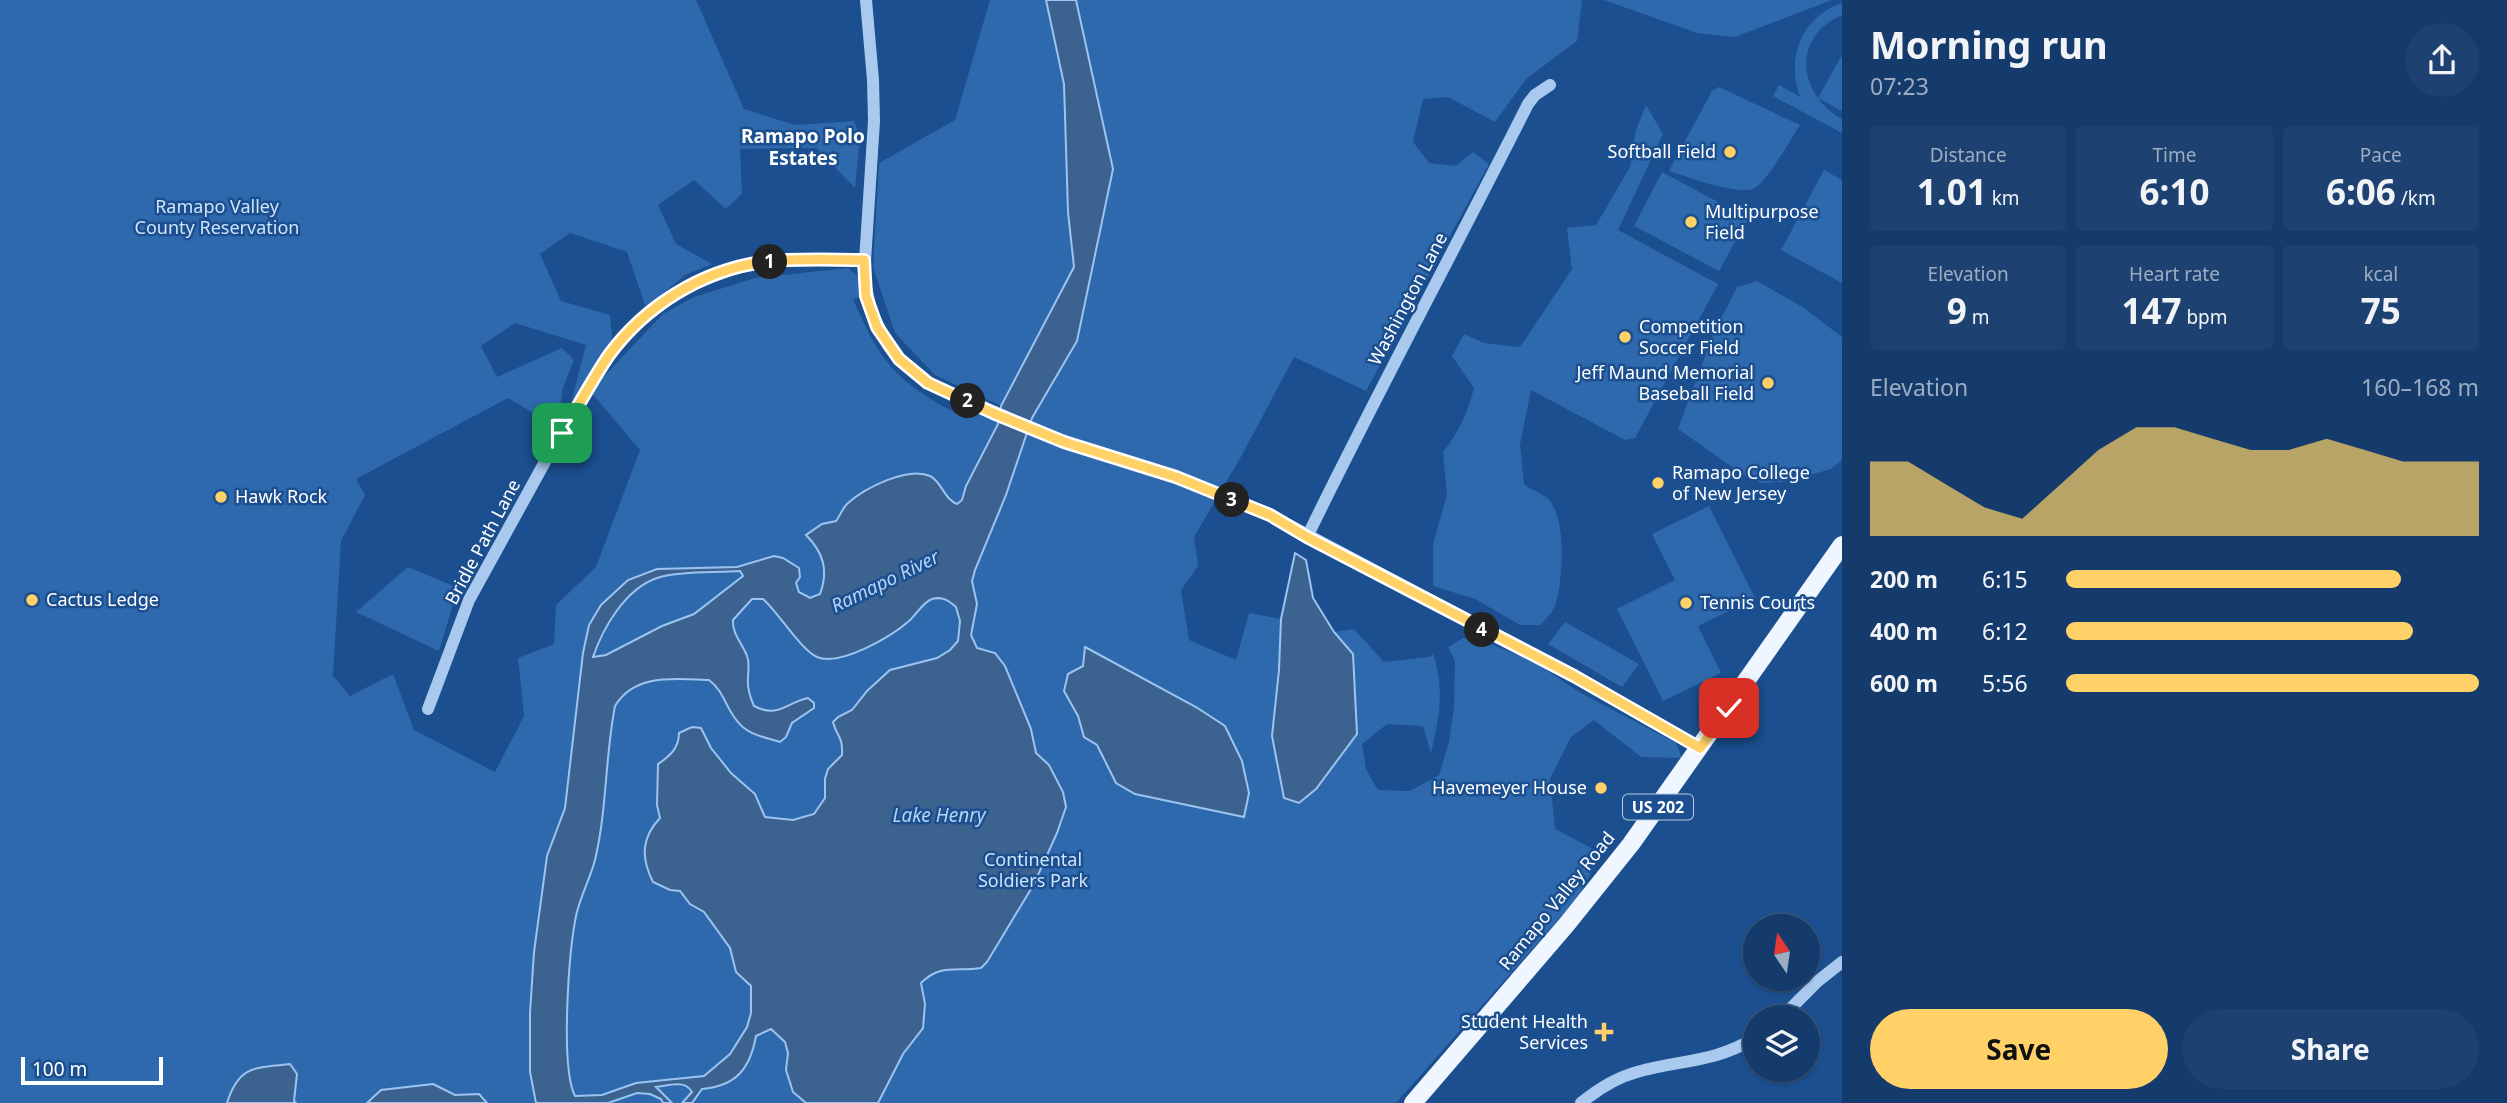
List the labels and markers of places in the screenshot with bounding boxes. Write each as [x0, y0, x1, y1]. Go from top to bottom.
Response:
place label: Softball Field [1608, 139, 1716, 163]
marker: Softball Field [1722, 144, 1738, 160]
place label: Multipurpose Field [1705, 199, 1819, 244]
marker: Multipurpose Field [1683, 214, 1699, 230]
pin: 1 [752, 244, 788, 280]
place label: Competition Soccer Field [1639, 314, 1744, 359]
marker: Competition Soccer Field [1617, 329, 1633, 345]
place label: Jeff Maund Memorial Baseball Field [1574, 360, 1754, 405]
marker: Jeff Maund Memorial Baseball Field [1760, 375, 1776, 391]
pin: 2 [950, 384, 986, 418]
pin [532, 403, 592, 463]
place label: Ramapo College of New Jersey [1672, 460, 1810, 505]
marker: Ramapo College of New Jersey [1650, 475, 1666, 491]
pin: 3 [1214, 482, 1250, 518]
place label: Hawk Rock [235, 484, 328, 508]
marker: Hawk Rock [213, 489, 229, 505]
place label: Cactus Ledge [46, 587, 159, 611]
place label: Tennis Courts [1700, 590, 1815, 614]
marker: Cactus Ledge [24, 592, 40, 608]
marker: Tennis Courts [1678, 595, 1694, 611]
pin: 4 [1464, 612, 1500, 648]
pin [1699, 678, 1759, 738]
place label: Havemeyer House [1432, 775, 1587, 799]
marker: Havemeyer House [1593, 780, 1609, 796]
place label: Student Health Services [1461, 1009, 1588, 1054]
marker: Student Health Services [1594, 1022, 1614, 1042]

